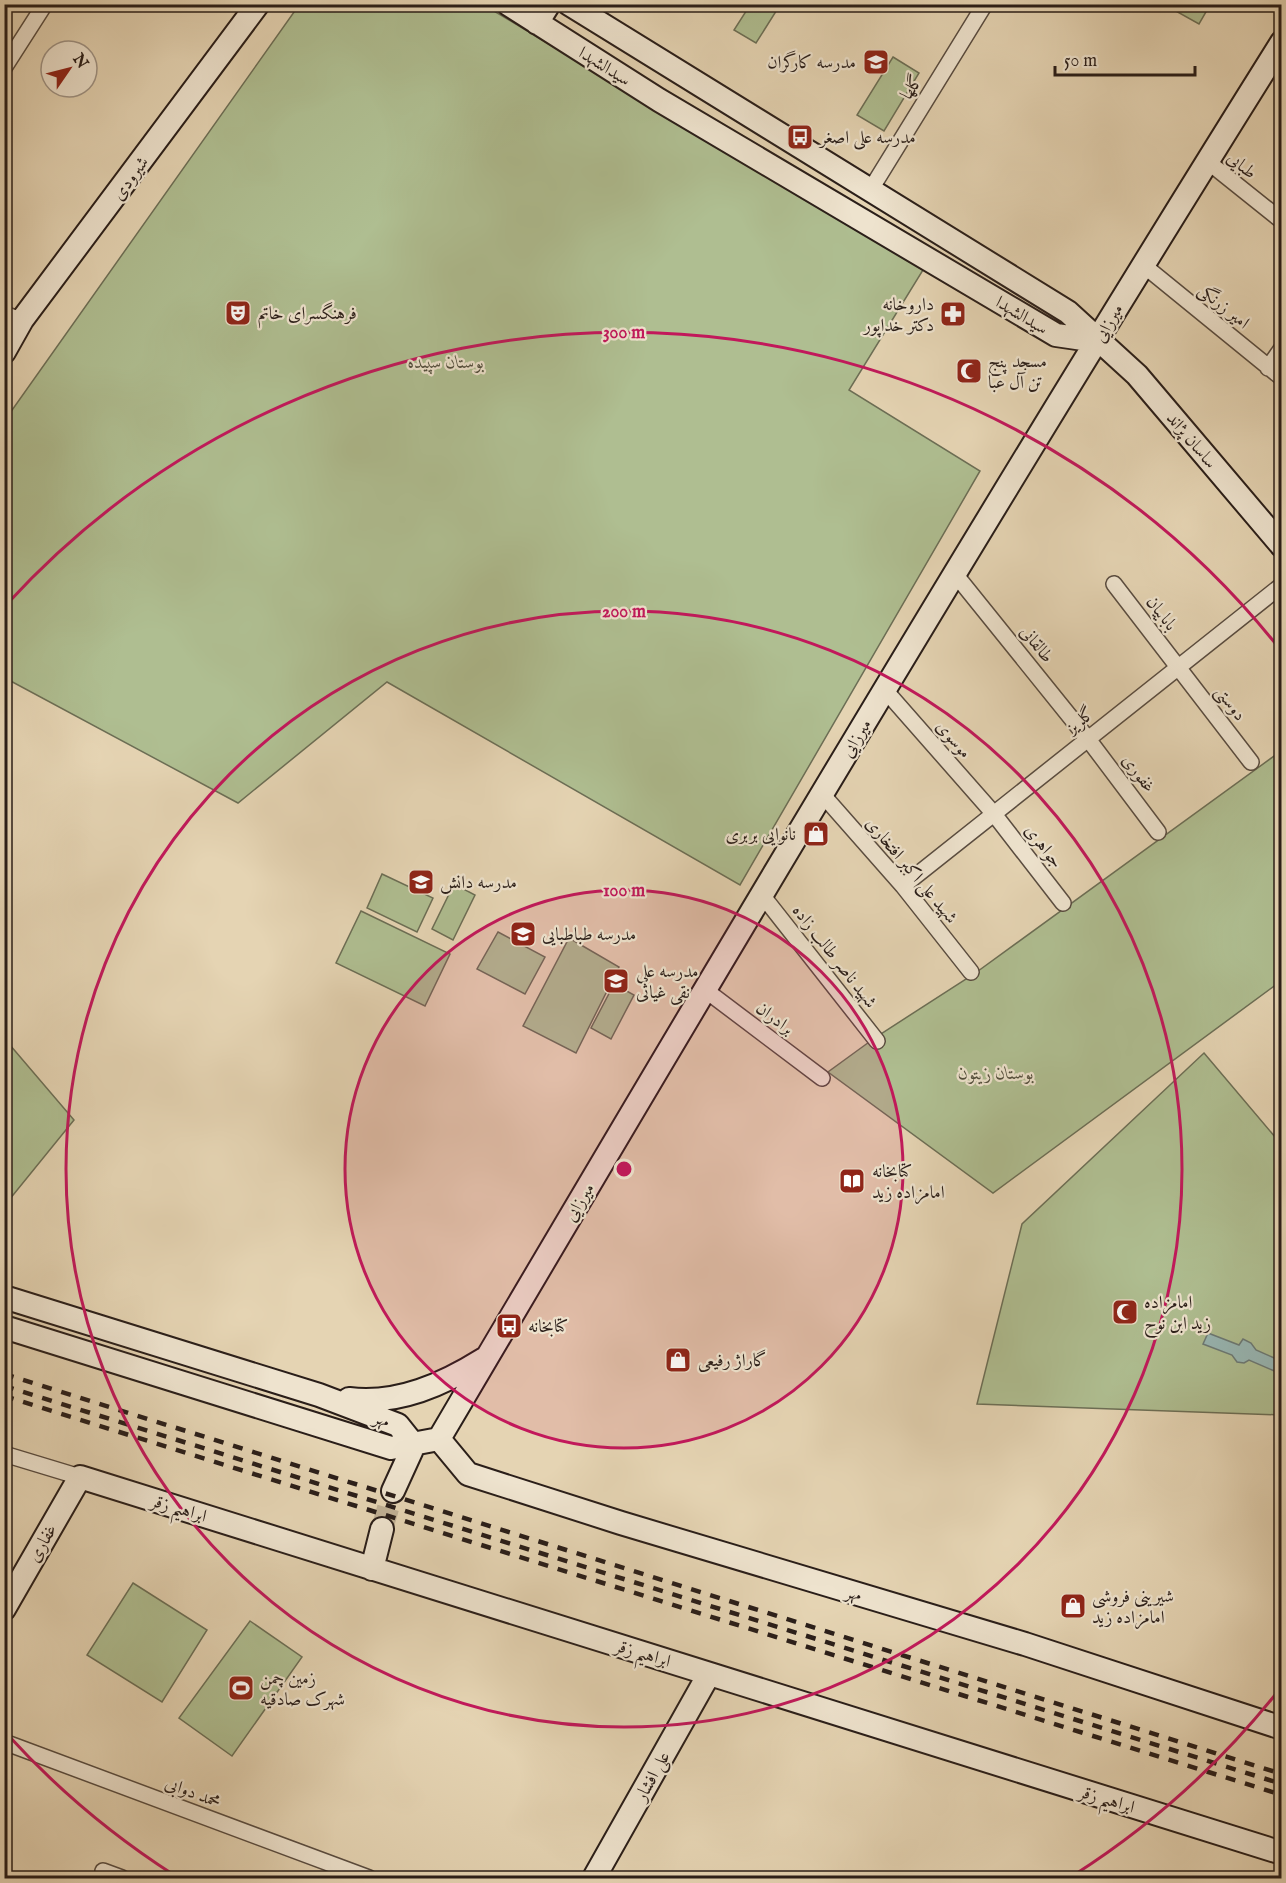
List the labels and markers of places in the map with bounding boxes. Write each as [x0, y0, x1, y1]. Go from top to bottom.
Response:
school or university icon: مدرسه کارگران [861, 47, 891, 77]
place label: مدرسه کارگران [767, 50, 856, 75]
bus stop icon: مدرسه علی اصغر [785, 122, 815, 152]
place label: مدرسه علی اصغر [818, 127, 916, 150]
place label: داروخانه دکتر خداپور [862, 294, 934, 338]
theatre icon: فرهنگسرای خاتم [223, 298, 253, 328]
pharmacy icon: داروخانه دکتر خداپور [938, 299, 968, 329]
place label: فرهنگسرای خاتم [258, 301, 357, 329]
place label: مسجد پنج تن آل عبا [988, 351, 1047, 395]
mosque icon: مسجد پنج تن آل عبا [954, 356, 984, 386]
shop icon: نانوایی بربری [801, 819, 831, 849]
place label: نانوایی بربری [725, 824, 796, 847]
school or university icon: مدرسه دانش [406, 867, 436, 897]
place label: مدرسه دانش [440, 872, 517, 895]
school or university icon: مدرسه طباطبایی [508, 919, 538, 949]
place label: مدرسه طباطبایی [542, 924, 636, 947]
place label: مدرسه علی نقی غیاثی [636, 961, 699, 1005]
school or university icon: مدرسه علی نقی غیاثی [601, 966, 631, 996]
centre of rings [614, 1159, 634, 1179]
place label: کتابخانه امامزاده زید [872, 1161, 945, 1205]
library icon: کتابخانه امامزاده زید [837, 1166, 867, 1196]
place label: امامزاده زید ابن نوح [1144, 1292, 1211, 1339]
mosque icon: امامزاده زید ابن نوح [1110, 1297, 1140, 1327]
bus stop icon: کتابخانه [494, 1311, 524, 1341]
place label: کتابخانه [528, 1316, 568, 1339]
shop icon: گاراژ رفیعی [663, 1345, 693, 1375]
place label: گاراژ رفیعی [698, 1349, 767, 1373]
place label: شیرینی فروشی امامزاده زید [1092, 1586, 1174, 1630]
shop icon: شیرینی فروشی امامزاده زید [1058, 1591, 1088, 1621]
place label: زمین چمن شهرک صادقیه [260, 1668, 345, 1712]
sports icon: زمین چمن شهرک صادقیه [226, 1673, 256, 1703]

